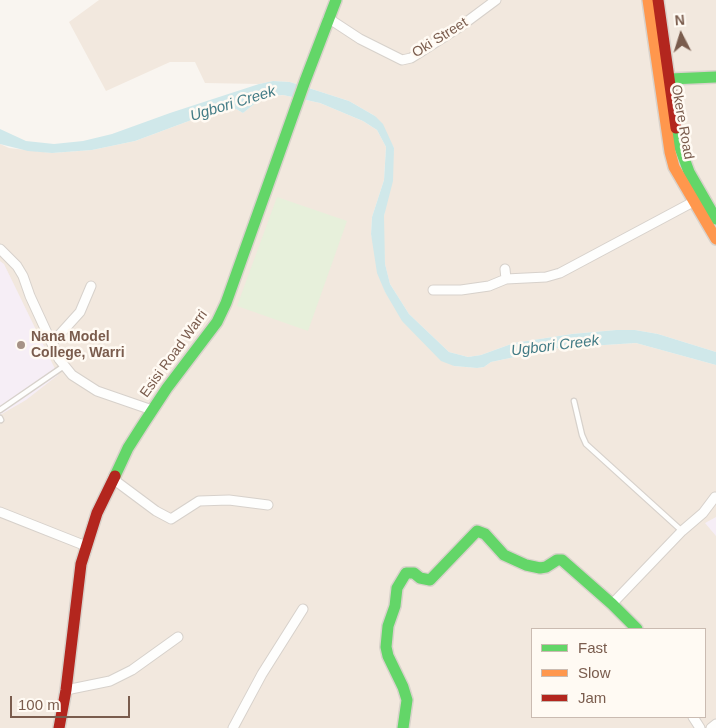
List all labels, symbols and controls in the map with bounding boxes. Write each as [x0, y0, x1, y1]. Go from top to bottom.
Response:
north arrow [656, 10, 706, 60]
text: N [674, 12, 685, 28]
street label: Oki Street [409, 14, 471, 62]
water label: Ugbori Creek [188, 82, 278, 126]
street label: Okere Road [667, 83, 697, 161]
street label: Esisi Road Warri [137, 307, 211, 401]
place label: Nana Model College, Warri [31, 329, 125, 362]
water label: Ugbori Creek [510, 332, 600, 360]
marker: Nana Model College, Warri [15, 339, 27, 351]
legend [531, 628, 706, 718]
text: Fast [578, 639, 607, 656]
text: Slow [578, 664, 611, 681]
scale bar [12, 686, 132, 718]
text: Jam [578, 689, 606, 706]
text: 100 m [18, 696, 60, 713]

